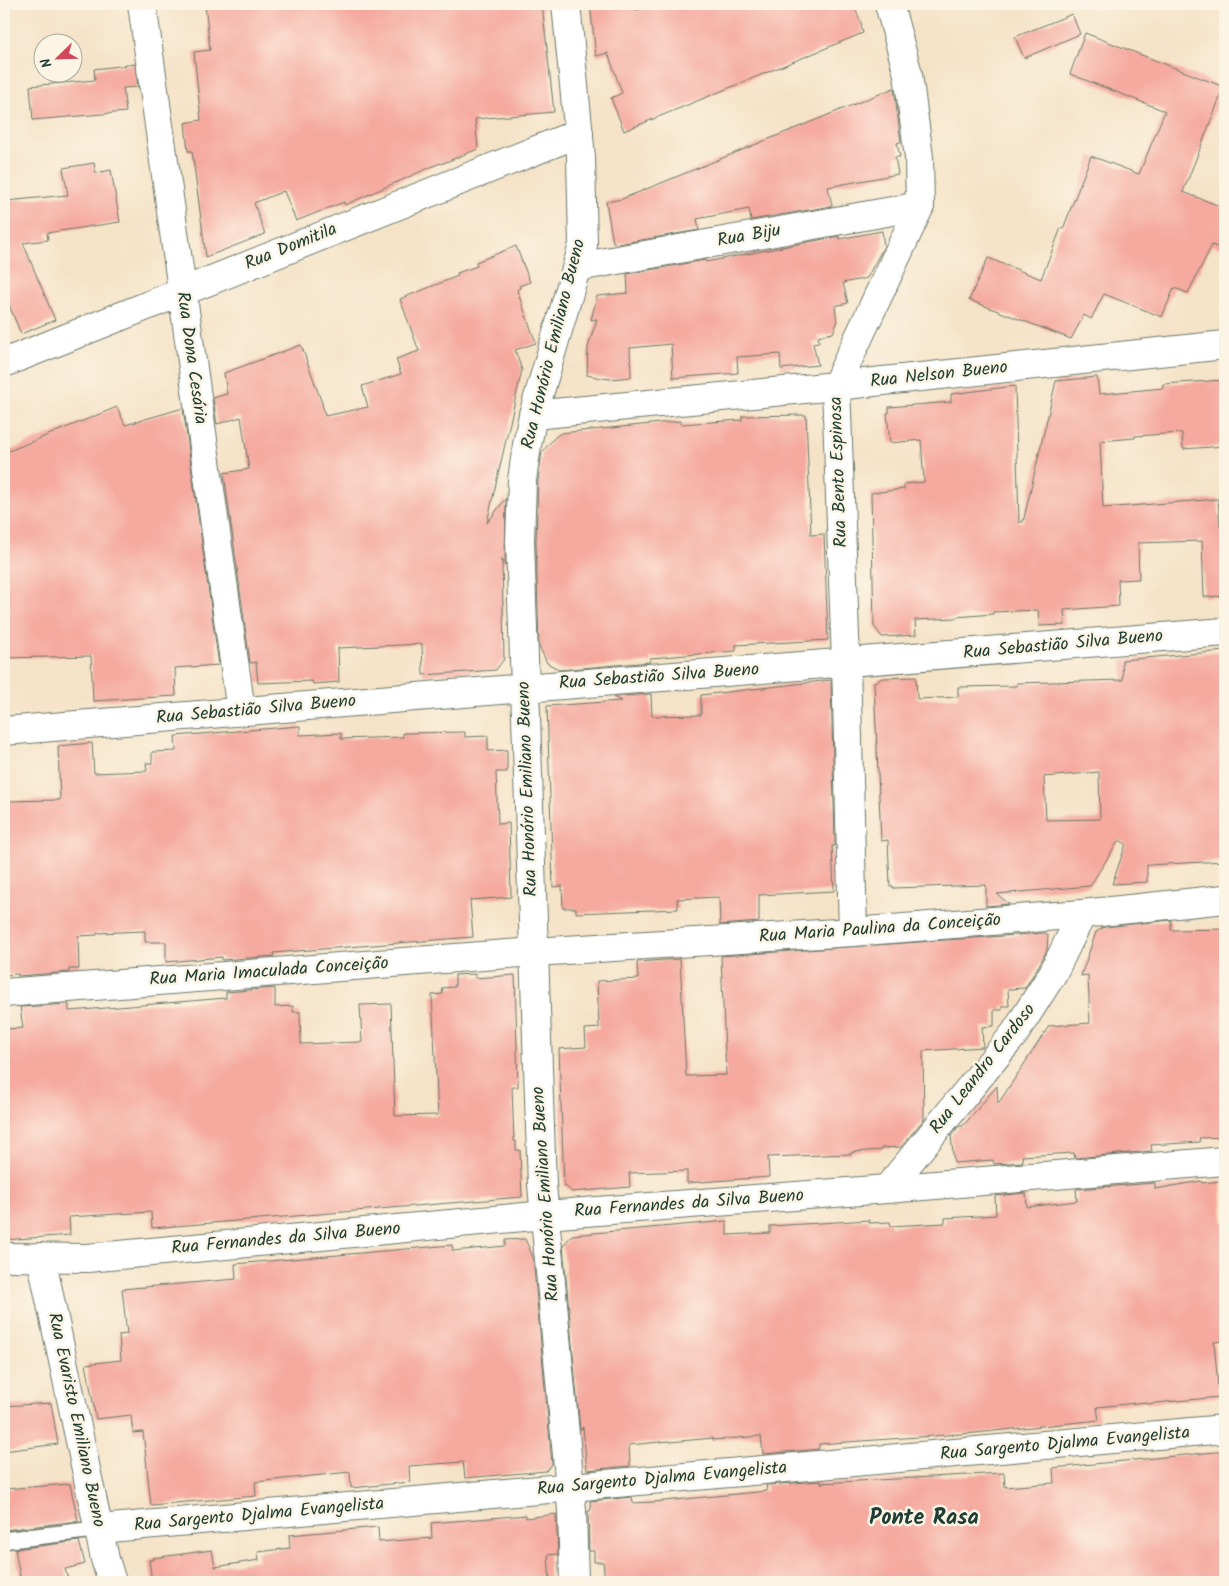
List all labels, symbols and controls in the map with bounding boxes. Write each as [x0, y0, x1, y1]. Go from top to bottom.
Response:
north arrow [32, 32, 82, 82]
text: N [35, 54, 59, 71]
street label: Rua Domitila [240, 215, 342, 279]
street label: Rua Biju [715, 216, 783, 256]
street label: Rua Honório Emiliano Bueno [514, 236, 594, 452]
street label: Rua Dona Cesária [167, 290, 215, 426]
street label: Rua Nelson Bueno [869, 353, 1009, 397]
street label: Rua Bento Espinosa [822, 396, 856, 548]
street label: Rua Sebastião Silva Bueno [962, 622, 1164, 668]
street label: Rua Sebastião Silva Bueno [558, 656, 760, 698]
street label: Rua Honório Emiliano Bueno [510, 681, 546, 897]
street label: Rua Sebastião Silva Bueno [155, 687, 357, 733]
street label: Rua Maria Paulina da Conceição [758, 906, 1002, 952]
street label: Rua Maria Imaculada Conceição [149, 949, 389, 995]
street label: Rua Leandro Cardoso [923, 997, 1043, 1141]
street label: Rua Honório Emiliano Bueno [524, 1085, 568, 1303]
street label: Rua Fernandes da Silva Bueno [573, 1182, 805, 1226]
street label: Rua Fernandes da Silva Bueno [170, 1215, 402, 1263]
street label: Rua Evaristo Emiliano Bueno [39, 1310, 113, 1530]
street label: Rua Sargento Djalma Evangelista [939, 1419, 1191, 1469]
street label: Rua Sargento Djalma Evangelista [536, 1454, 788, 1504]
street label: Rua Sargento Djalma Evangelista [133, 1490, 385, 1540]
district label: Ponte Rasa [869, 1501, 979, 1536]

